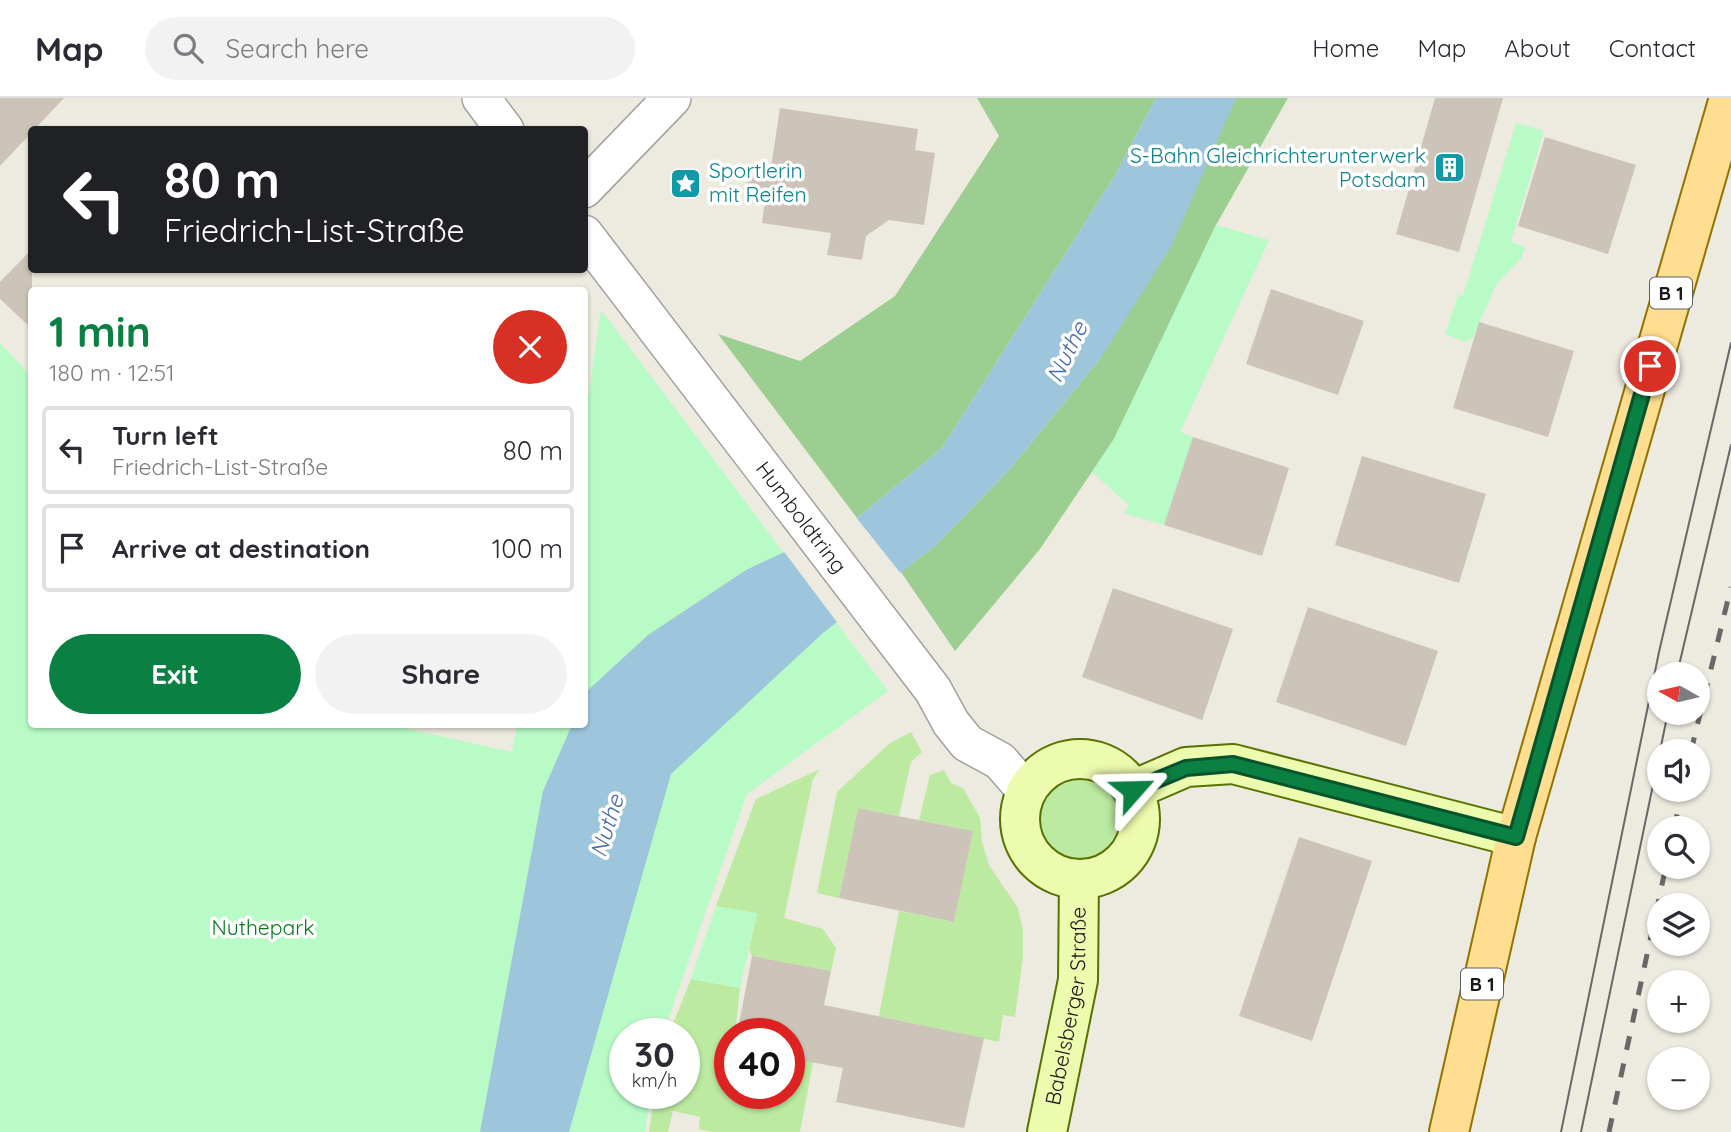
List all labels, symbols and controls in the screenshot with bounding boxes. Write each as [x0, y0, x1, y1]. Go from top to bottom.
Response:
search box [145, 17, 635, 80]
text: Map [35, 28, 103, 69]
icon: search [169, 29, 207, 67]
text: Search here [225, 32, 369, 65]
text: Home [1312, 33, 1379, 63]
text: Map [1417, 33, 1466, 63]
text: About [1504, 33, 1571, 63]
text: Contact [1609, 33, 1696, 63]
place label: S-Bahn Gleichrichterunterwerk Potsdam [1130, 142, 1426, 192]
text: 80 m [164, 149, 280, 210]
building icon: S-Bahn Gleichrichterunterwerk Potsdam [1432, 151, 1466, 185]
icon: left [49, 154, 140, 245]
place label: Sportlerin mit Reifen [709, 157, 807, 207]
place icon: Sportlerin mit Reifen [669, 166, 703, 200]
text: Friedrich-List-Straße [164, 210, 465, 250]
road number: B 1 [1650, 278, 1692, 308]
text: 1 min [49, 305, 151, 358]
button: close [493, 310, 567, 384]
water label: Nuthe [1040, 316, 1094, 387]
pin [1620, 336, 1680, 396]
icon: arrive [1631, 347, 1669, 385]
text: 180 m · 12:51 [49, 358, 175, 387]
text: Turn left [112, 419, 219, 452]
icon: left [53, 431, 91, 469]
text: 80 m [503, 434, 563, 467]
text: Friedrich-List-Straße [112, 452, 328, 481]
street label: Humboldtring [751, 456, 853, 578]
icon: arrive [53, 529, 91, 567]
text: Arrive at destination [112, 532, 370, 565]
text: 100 m [492, 532, 563, 565]
button: Exit [49, 634, 301, 714]
button: Share [315, 634, 567, 714]
north arrow [1647, 662, 1710, 724]
map controls [1647, 662, 1710, 1110]
button: sound [1647, 739, 1710, 802]
position arrow [1096, 753, 1170, 827]
water label: Nuthe [583, 790, 630, 861]
button: search [1647, 816, 1710, 879]
button: layers [1647, 893, 1710, 956]
street label: Babelsberger Straße [1039, 907, 1091, 1107]
park label: Nuthepark [212, 914, 314, 940]
road number: B 1 [1461, 968, 1503, 1000]
button: + [1647, 970, 1710, 1033]
speed limit sign: 40 [714, 1018, 805, 1109]
text: 30 [634, 1032, 675, 1076]
button: − [1647, 1047, 1710, 1110]
text: km/h [632, 1069, 677, 1092]

